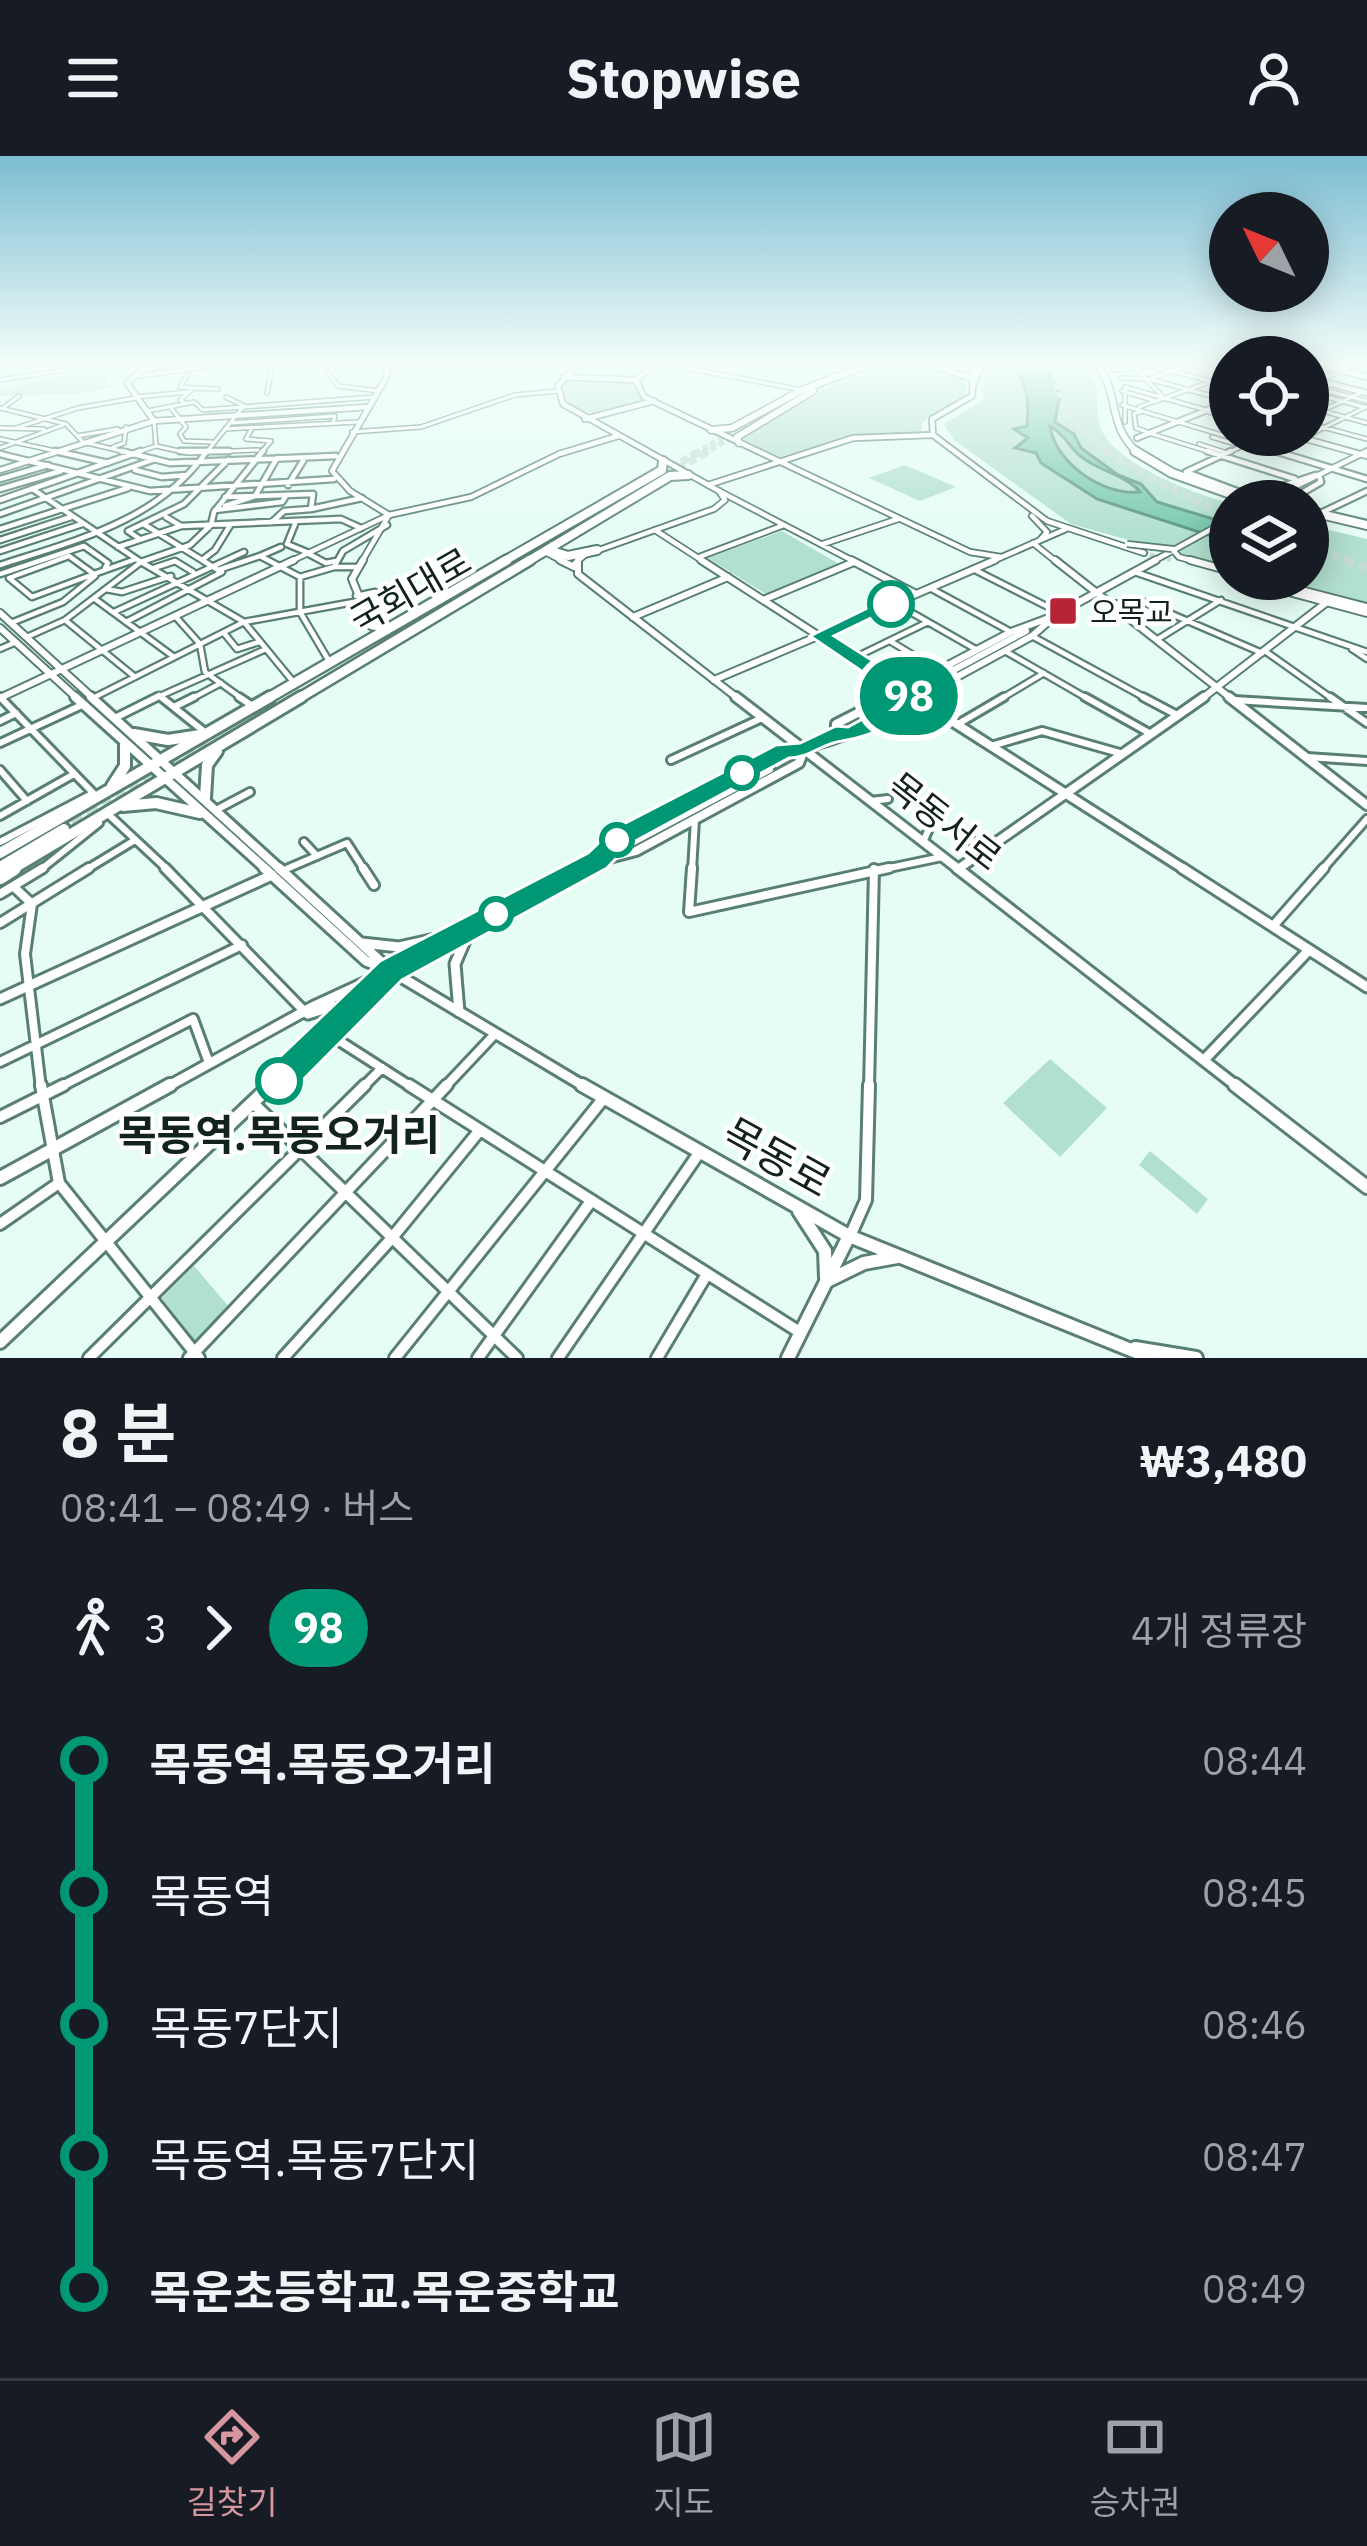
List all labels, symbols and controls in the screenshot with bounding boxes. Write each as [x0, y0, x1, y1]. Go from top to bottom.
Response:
text: Stopwise [566, 43, 801, 113]
icon: menu [60, 45, 126, 111]
icon: person [1241, 45, 1307, 111]
north arrow [1209, 192, 1329, 312]
map controls [1209, 192, 1329, 600]
button: locate [1209, 336, 1329, 456]
button: layers [1209, 480, 1329, 600]
street label: 국회대로 [341, 537, 479, 643]
unlabelled marker [869, 582, 913, 626]
place label: 오목교 [1090, 592, 1173, 631]
marker: 오목교 [1047, 595, 1079, 627]
line badge: 98 [855, 657, 963, 735]
text: 98 [884, 668, 934, 723]
unlabelled marker [726, 757, 758, 789]
street label: 목동서로 [878, 762, 1012, 880]
unlabelled marker [601, 824, 633, 856]
unlabelled marker [480, 898, 512, 930]
marker: 목동역.목동오거리 [257, 1059, 301, 1103]
street label: 목동로 [713, 1105, 841, 1209]
place label: 목동역.목동오거리 [118, 1107, 440, 1162]
text: 8 분 [60, 1389, 176, 1475]
text: ₩3,480 [1139, 1431, 1307, 1489]
text: 08:41 – 08:49 · 버스 [60, 1482, 414, 1533]
icon: walk [60, 1595, 126, 1661]
icon: forward [185, 1595, 251, 1661]
text: 98 [293, 1600, 344, 1655]
text: 3 [144, 1603, 167, 1654]
text: 4개 정류장 [1131, 1605, 1307, 1656]
text: 목동역.목동오거리 [150, 1734, 495, 1792]
text: 08:44 [1202, 1735, 1307, 1786]
text: 목동역 [150, 1866, 274, 1924]
text: 08:45 [1202, 1867, 1307, 1918]
text: 목동7단지 [150, 1998, 343, 2056]
text: 08:46 [1202, 1999, 1307, 2050]
text: 목동역.목동7단지 [150, 2130, 479, 2188]
text: 08:47 [1202, 2131, 1307, 2182]
text: 목운초등학교.목운중학교 [150, 2262, 619, 2320]
text: 08:49 [1202, 2263, 1307, 2314]
tab: 길찾기 [186, 2404, 278, 2524]
tab: 지도 [651, 2404, 717, 2524]
tab: 승차권 [1089, 2404, 1181, 2524]

